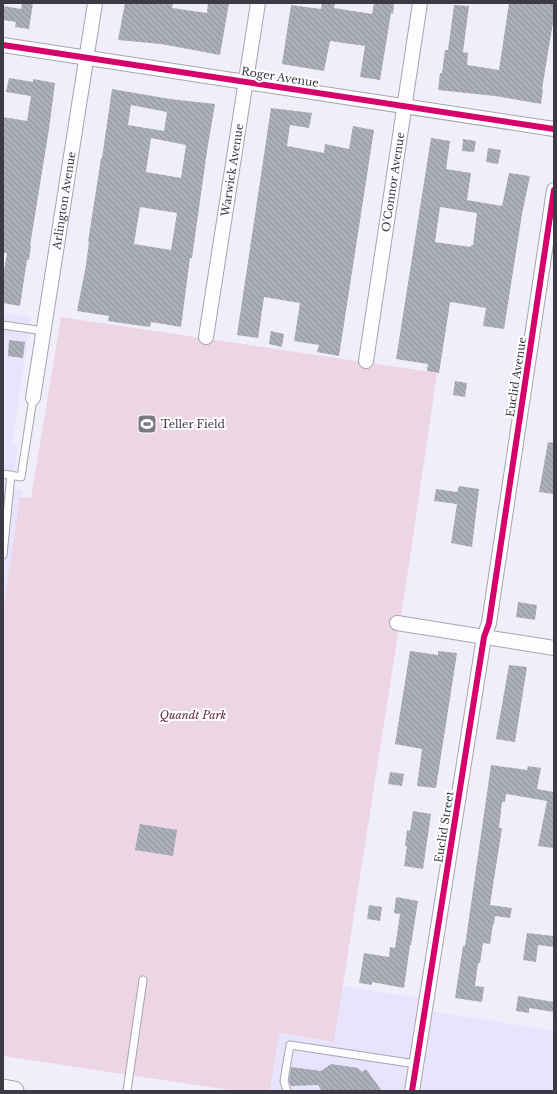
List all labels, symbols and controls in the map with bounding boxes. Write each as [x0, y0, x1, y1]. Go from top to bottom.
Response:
street label: Roger Avenue [240, 64, 320, 90]
street label: Warwick Avenue [218, 123, 246, 218]
street label: O'Connor Avenue [379, 131, 407, 233]
street label: Arlington Avenue [49, 150, 79, 251]
street label: Euclid Avenue [503, 336, 529, 418]
sports icon: Teller Field [136, 413, 158, 435]
place label: Teller Field [161, 417, 226, 431]
park label: Quandt Park [160, 708, 227, 722]
street label: Euclid Street [431, 789, 457, 864]

